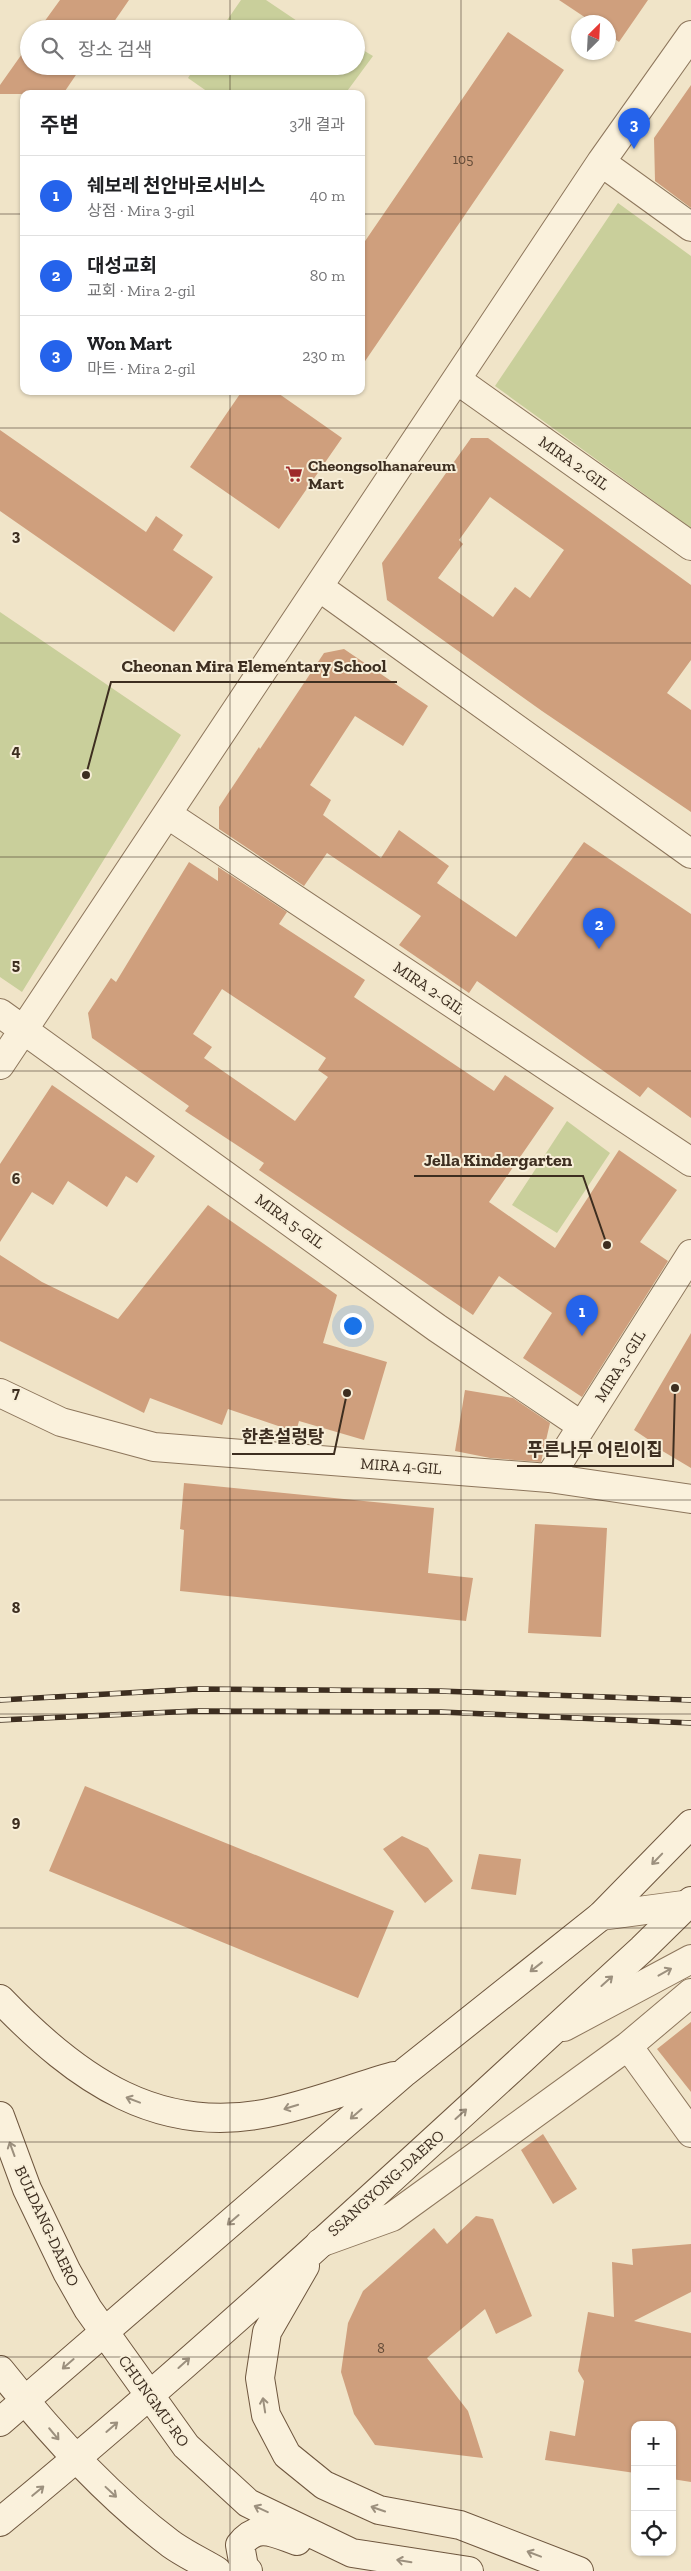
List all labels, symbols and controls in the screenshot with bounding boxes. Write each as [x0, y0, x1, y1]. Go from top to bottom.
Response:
north arrow [571, 15, 616, 60]
search box [20, 20, 365, 75]
icon: search [38, 34, 66, 62]
text: 장소 검색 [78, 38, 152, 61]
pin: 3 [618, 108, 650, 149]
text: 주변 [40, 112, 79, 137]
text: 3개 결과 [289, 115, 345, 134]
house number: 105 [453, 151, 473, 168]
text: 쉐보레 천안바로서비스 [87, 174, 265, 197]
text: 1 [53, 186, 59, 205]
text: 40 m [310, 186, 345, 205]
text: 상점 · Mira 3-gil [87, 201, 195, 220]
text: 대성교회 [87, 254, 157, 277]
text: 2 [52, 266, 60, 285]
text: 80 m [310, 266, 345, 285]
text: 교회 · Mira 2-gil [87, 281, 195, 300]
text: Won Mart [87, 332, 172, 355]
text: 3 [52, 346, 60, 365]
text: 230 m [302, 346, 345, 365]
text: 마트 · Mira 2-gil [87, 359, 195, 378]
street label: MIRA 2-GIL [535, 432, 613, 494]
place label: Cheongsolhanareum Mart [308, 456, 456, 493]
supermarket icon: Cheongsolhanareum Mart [284, 464, 304, 484]
text: 3 [12, 526, 21, 545]
callout: Cheonan Mira Elementary School [111, 649, 397, 682]
text: Cheonan Mira Elementary School [121, 655, 387, 677]
text: 4 [11, 741, 21, 760]
pin: 2 [583, 908, 615, 949]
text: 5 [12, 955, 20, 974]
street label: MIRA 2-GIL [390, 957, 468, 1019]
callout: Jella Kindergarten [414, 1143, 583, 1176]
text: Jella Kindergarten [424, 1149, 573, 1171]
text: 6 [12, 1169, 21, 1188]
street label: MIRA 5-GIL [252, 1189, 329, 1253]
pin: 1 [566, 1295, 598, 1336]
your location [340, 1313, 366, 1339]
street label: MIRA 3-GIL [591, 1327, 650, 1405]
text: 7 [12, 1383, 20, 1402]
callout: 한촌설렁탕 [232, 1421, 334, 1454]
text: 한촌설렁탕 [242, 1426, 325, 1448]
callout: 푸른나무 어린이집 [517, 1433, 673, 1466]
text: 푸른나무 어린이집 [527, 1439, 663, 1461]
street label: MIRA 4-GIL [360, 1454, 443, 1478]
text: 8 [12, 1598, 21, 1617]
text: 9 [12, 1812, 21, 1831]
one-way arrow [651, 1852, 663, 1865]
one-way arrow [530, 1962, 543, 1973]
one-way arrow [657, 1967, 672, 1977]
one-way arrow [601, 1975, 614, 1987]
one-way arrow [125, 2095, 141, 2104]
one-way arrow [284, 2103, 300, 2113]
one-way arrow [350, 2108, 363, 2120]
one-way arrow [455, 2108, 468, 2120]
street label: SSANGYONG-DAERO [324, 2125, 448, 2240]
one-way arrow [7, 2141, 16, 2157]
street label: BULDANG-DAERO [11, 2163, 83, 2290]
one-way arrow [227, 2215, 240, 2226]
house number: 8 [377, 2340, 385, 2357]
street label: CHUNGMU-RO [114, 2352, 194, 2451]
one-way arrow [178, 2357, 191, 2369]
one-way arrow [62, 2358, 75, 2370]
one-way arrow [259, 2397, 269, 2413]
map controls [631, 2421, 676, 2556]
button: + [631, 2421, 676, 2466]
one-way arrow [105, 2422, 118, 2433]
one-way arrow [49, 2427, 60, 2440]
button: − [631, 2466, 676, 2511]
one-way arrow [31, 2485, 44, 2496]
one-way arrow [105, 2486, 118, 2498]
one-way arrow [370, 2503, 386, 2513]
one-way arrow [254, 2504, 269, 2513]
button: locate [631, 2511, 676, 2556]
one-way arrow [526, 2548, 541, 2557]
one-way arrow [396, 2555, 412, 2565]

